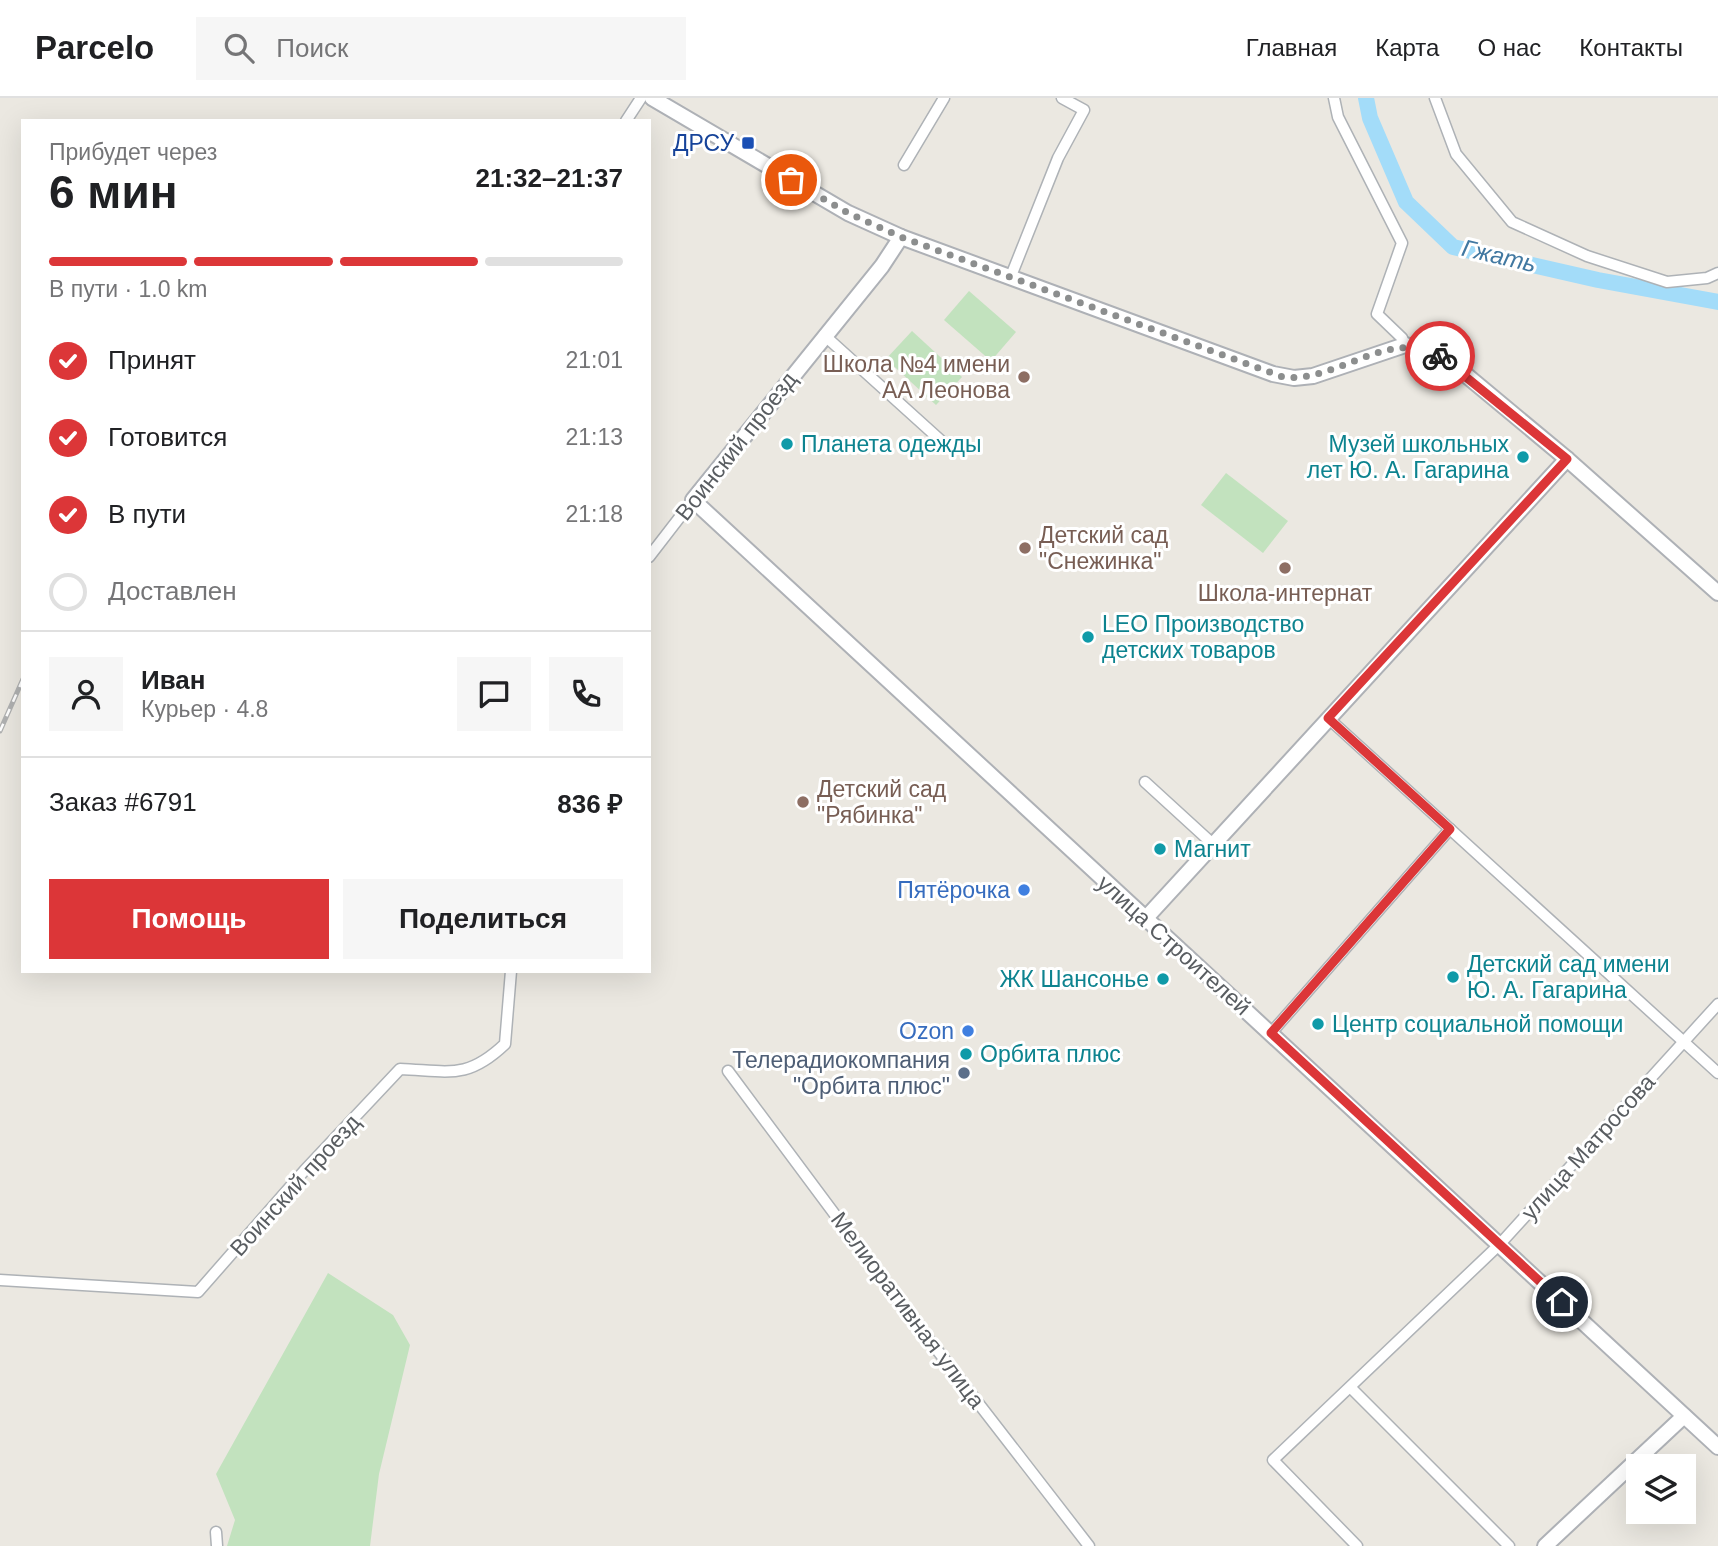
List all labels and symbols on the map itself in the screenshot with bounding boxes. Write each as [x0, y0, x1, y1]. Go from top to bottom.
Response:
place label: ДРСУ [673, 130, 734, 156]
marker: ДРСУ [740, 135, 756, 151]
pin [761, 150, 821, 210]
water label: Гжать [1459, 234, 1539, 277]
courier [1405, 321, 1475, 391]
place label: Школа №4 имени АА Леонова [823, 351, 1010, 403]
street label: Воинский проезд [670, 366, 802, 525]
marker: Школа №4 имени АА Леонова [1016, 369, 1032, 385]
place label: Планета одежды [801, 431, 982, 457]
place label: Музей школьных лет Ю. А. Гагарина [1307, 431, 1509, 483]
marker: Планета одежды [779, 436, 795, 452]
marker: Музей школьных лет Ю. А. Гагарина [1515, 449, 1531, 465]
place label: Детский сад "Снежинка" [1039, 522, 1169, 574]
marker: Детский сад "Снежинка" [1017, 540, 1033, 556]
marker: Школа-интернат [1277, 560, 1293, 576]
place label: Школа-интернат [1198, 580, 1373, 606]
place label: LEO Производство детских товаров [1102, 611, 1304, 663]
marker: LEO Производство детских товаров [1080, 629, 1096, 645]
place label: Детский сад "Рябинка" [817, 776, 947, 828]
marker: Детский сад "Рябинка" [795, 794, 811, 810]
place label: Магнит [1174, 836, 1251, 862]
marker: Магнит [1152, 841, 1168, 857]
street label: улица Строителей [1092, 870, 1256, 1020]
place label: Пятёрочка [897, 877, 1010, 903]
marker: Пятёрочка [1016, 882, 1032, 898]
place label: Детский сад имени Ю. А. Гагарина [1467, 951, 1670, 1003]
place label: ЖК Шансонье [999, 966, 1149, 992]
marker: Детский сад имени Ю. А. Гагарина [1445, 969, 1461, 985]
marker: ЖК Шансонье [1155, 971, 1171, 987]
place label: Центр социальной помощи [1332, 1011, 1623, 1037]
marker: Центр социальной помощи [1310, 1016, 1326, 1032]
place label: Ozon [899, 1018, 954, 1044]
marker: Ozon [960, 1023, 976, 1039]
place label: Орбита плюс [980, 1041, 1121, 1067]
marker: Орбита плюс [958, 1046, 974, 1062]
place label: Телерадиокомпания "Орбита плюс" [732, 1047, 950, 1099]
marker: Телерадиокомпания "Орбита плюс" [956, 1065, 972, 1081]
street label: улица Матросова [1516, 1069, 1660, 1225]
street label: Воинский проезд [225, 1109, 366, 1261]
street label: Мелиоративная улица [826, 1207, 990, 1413]
pin [1532, 1272, 1592, 1332]

